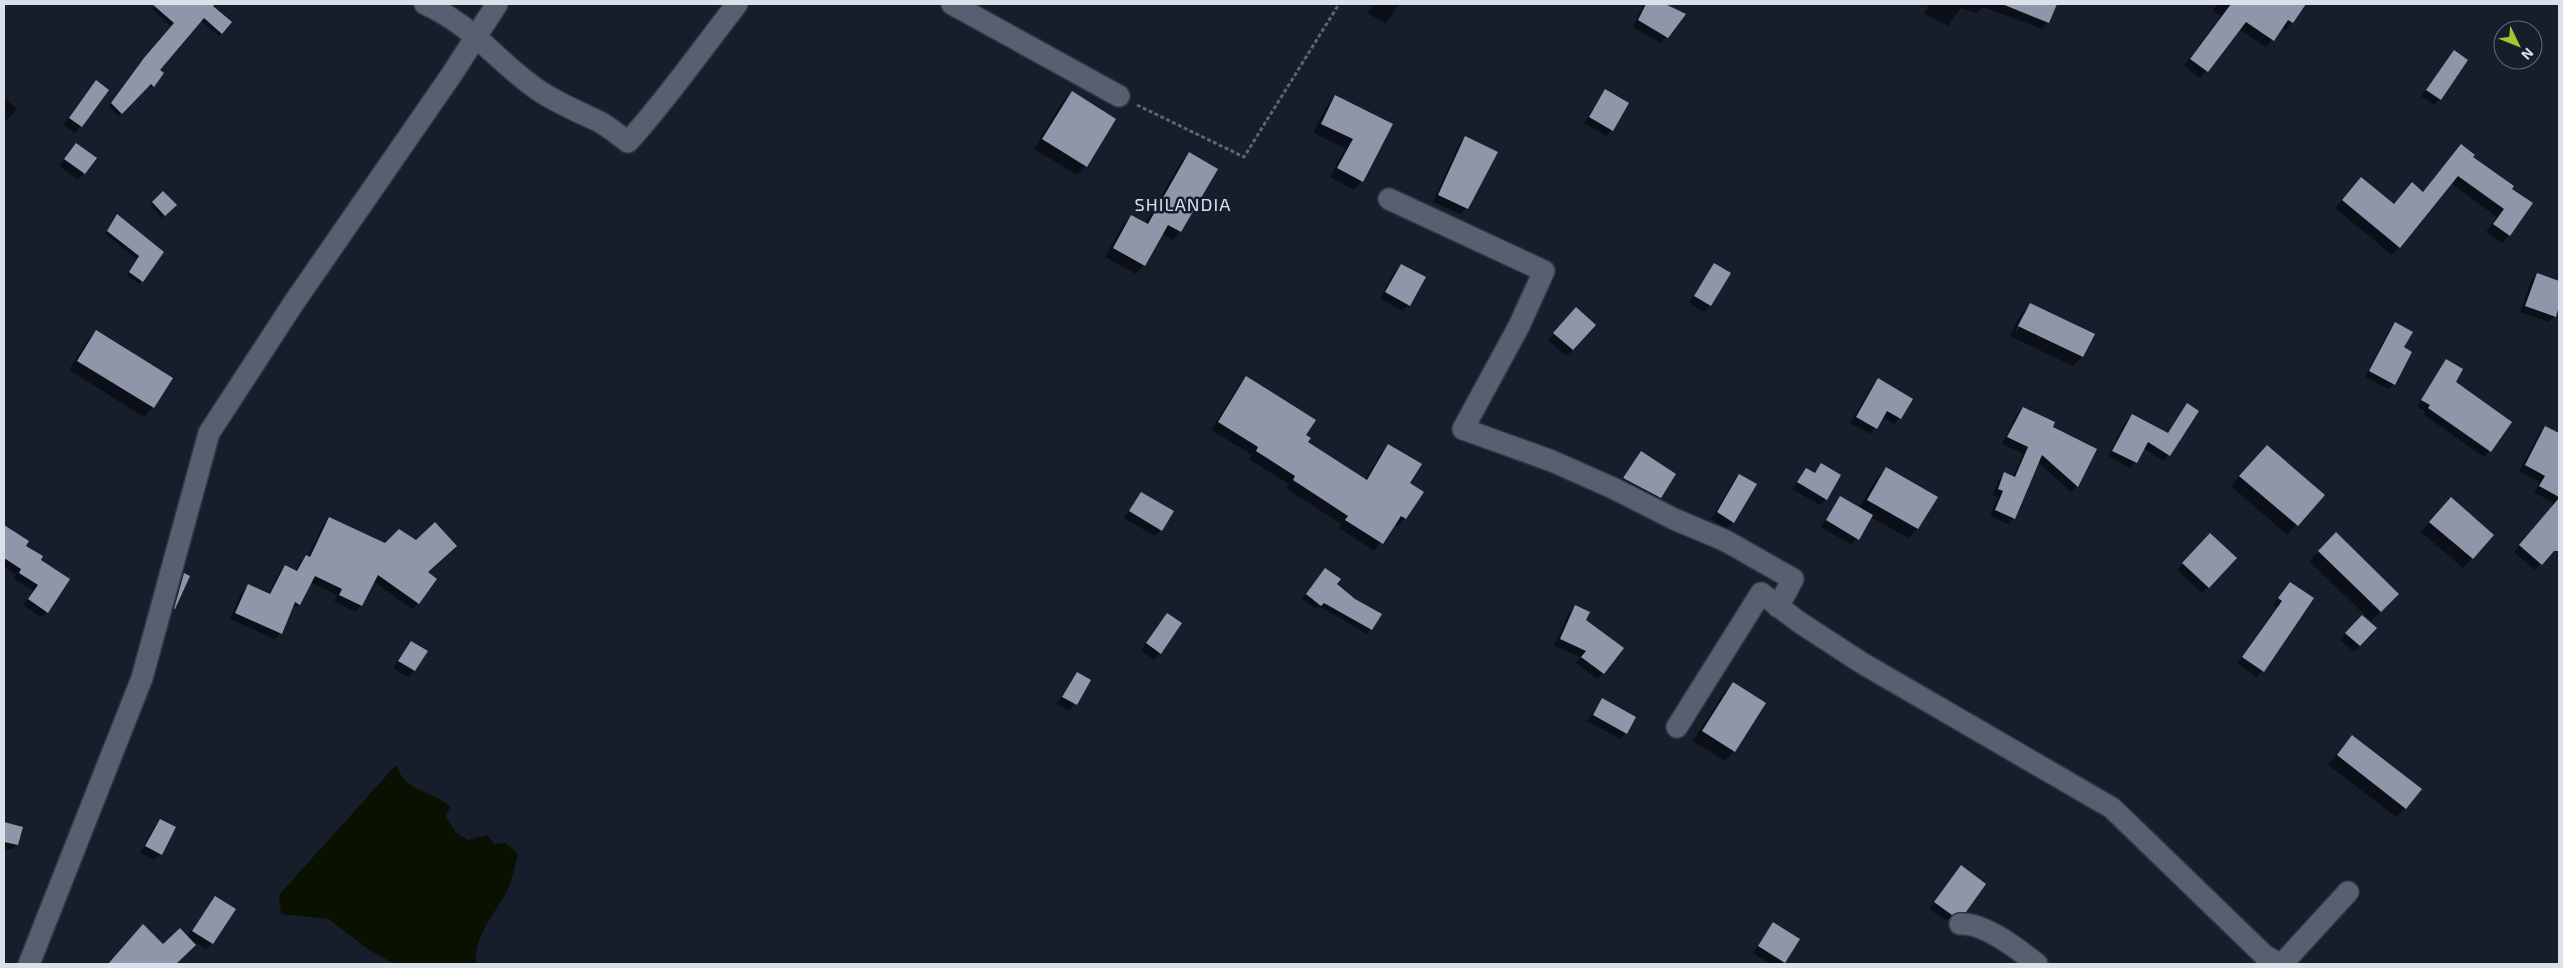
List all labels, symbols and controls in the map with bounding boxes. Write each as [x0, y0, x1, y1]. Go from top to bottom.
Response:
north arrow [2493, 20, 2543, 70]
text: N [2518, 45, 2538, 64]
district label: SHILANDIA [1135, 193, 1231, 215]

